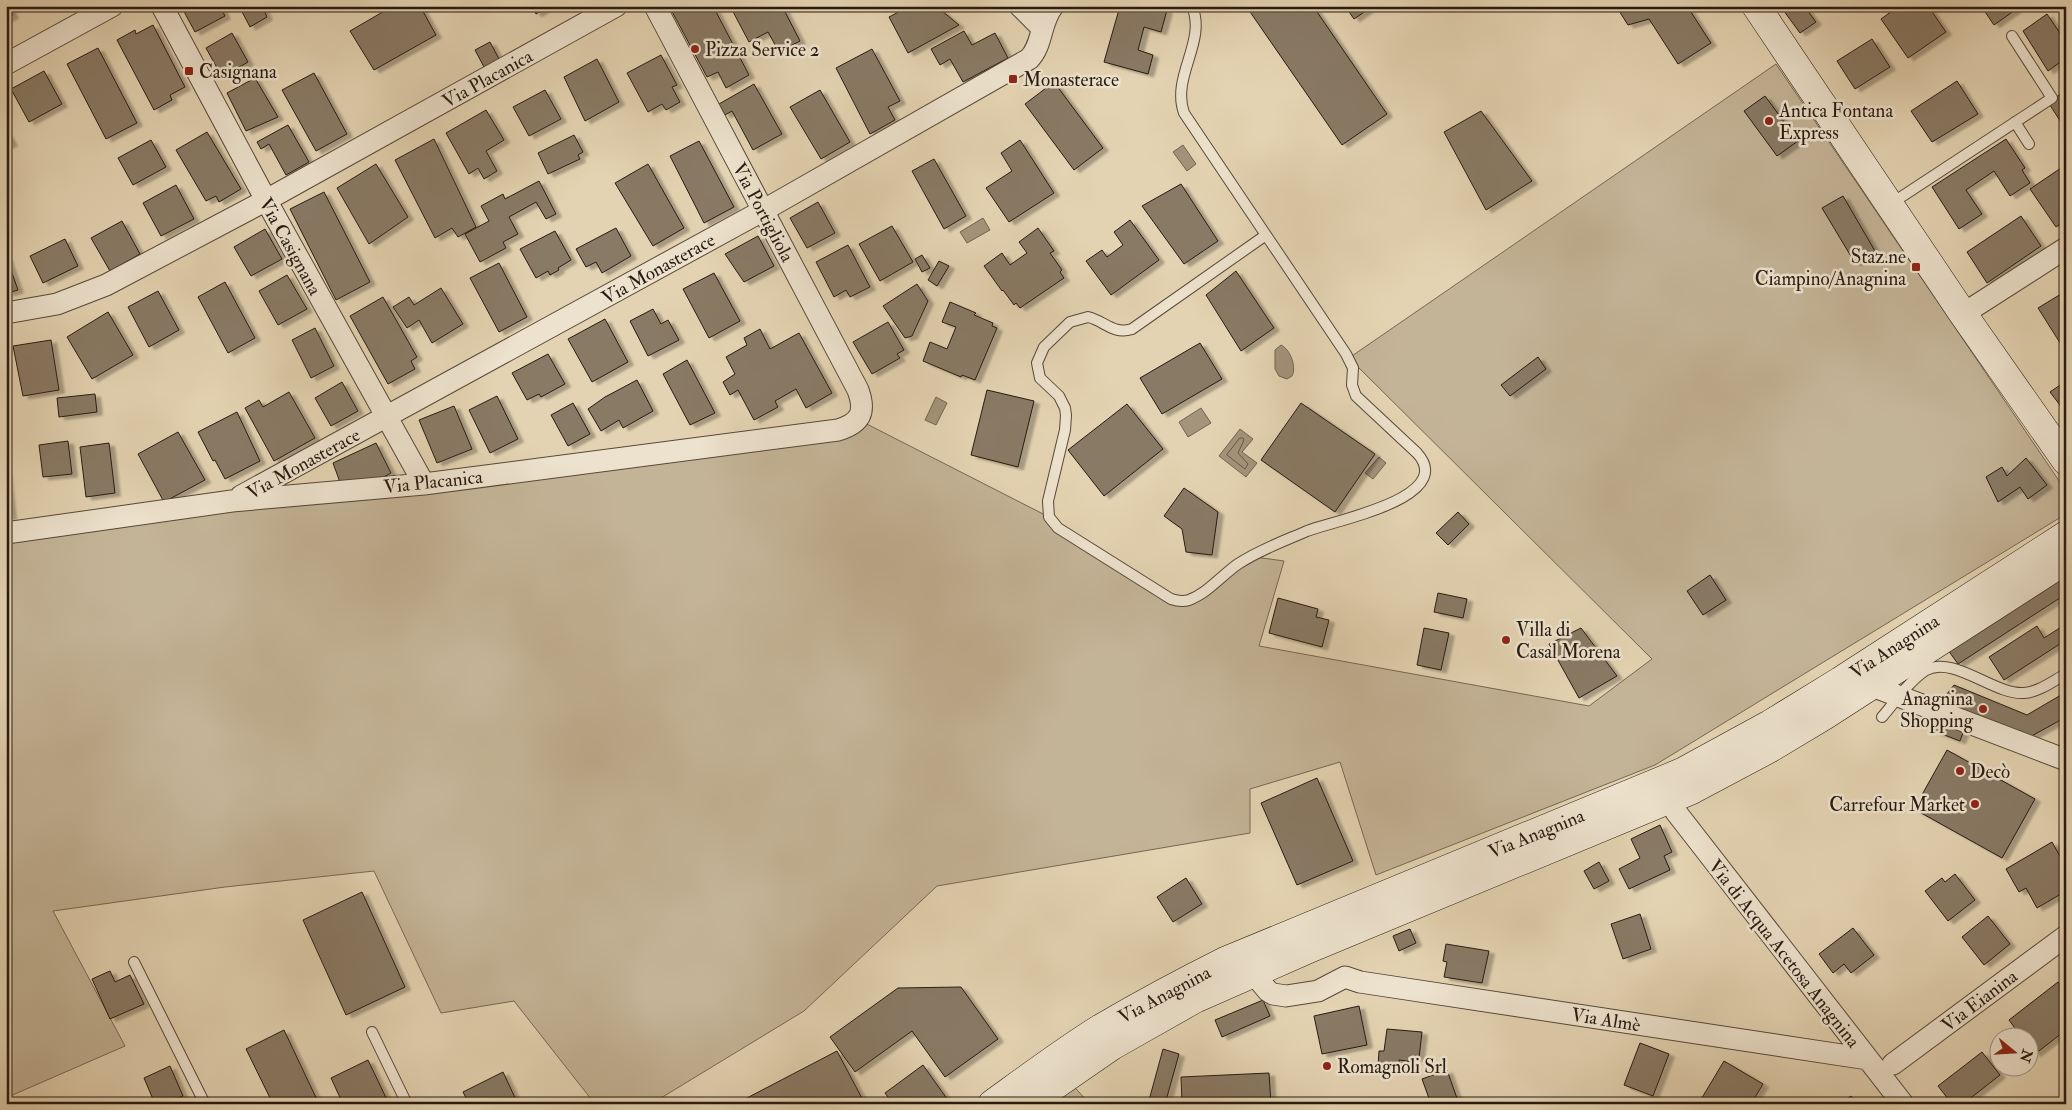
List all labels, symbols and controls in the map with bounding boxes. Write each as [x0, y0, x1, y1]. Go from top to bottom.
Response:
place label: Pizza Service 2 [705, 38, 819, 62]
marker: Pizza Service 2 [689, 43, 701, 55]
street label: Via Placanica [438, 44, 537, 114]
place label: Casignana [199, 60, 277, 84]
marker: Casignana [183, 65, 195, 77]
place label: Monasterace [1023, 68, 1119, 92]
marker: Monasterace [1007, 73, 1019, 85]
place label: Antica Fontana Express [1778, 99, 1893, 146]
marker: Antica Fontana Express [1763, 115, 1775, 127]
street label: Via Portigliola [727, 159, 799, 266]
street label: Via Casignana [253, 193, 327, 300]
street label: Via Monasterace [598, 228, 720, 310]
place label: Staz.ne Ciampino/Anagnina [1755, 245, 1906, 292]
marker: Staz.ne Ciampino/Anagnina [1910, 261, 1922, 273]
street label: Via Monasterace [243, 423, 365, 505]
street label: Via Placanica [382, 465, 484, 499]
street label: Via Anagnina [1845, 609, 1944, 685]
place label: Villa di Casal Morena [1516, 618, 1621, 664]
marker: Villa di Casal Morena [1500, 634, 1512, 646]
place label: Anagnina Shopping [1900, 687, 1974, 734]
marker: Anagnina Shopping [1977, 703, 1989, 715]
place label: Decò [1970, 760, 2010, 784]
marker: Decò [1954, 765, 1966, 777]
place label: Carrefour Market [1829, 793, 1965, 817]
marker: Carrefour Market [1969, 798, 1981, 810]
street label: Via Anagnina [1485, 804, 1588, 864]
street label: Via di Acqua Acetosa Anagnina [1703, 855, 1865, 1053]
street label: Via Anagnina [1114, 960, 1215, 1029]
street label: Via Eianina [1937, 964, 2023, 1037]
street label: Via Almè [1569, 1003, 1642, 1037]
north arrow [1990, 1028, 2040, 1078]
text: N [2016, 1046, 2036, 1065]
place label: Romagnoli Srl [1337, 1055, 1447, 1079]
marker: Romagnoli Srl [1321, 1060, 1333, 1072]

